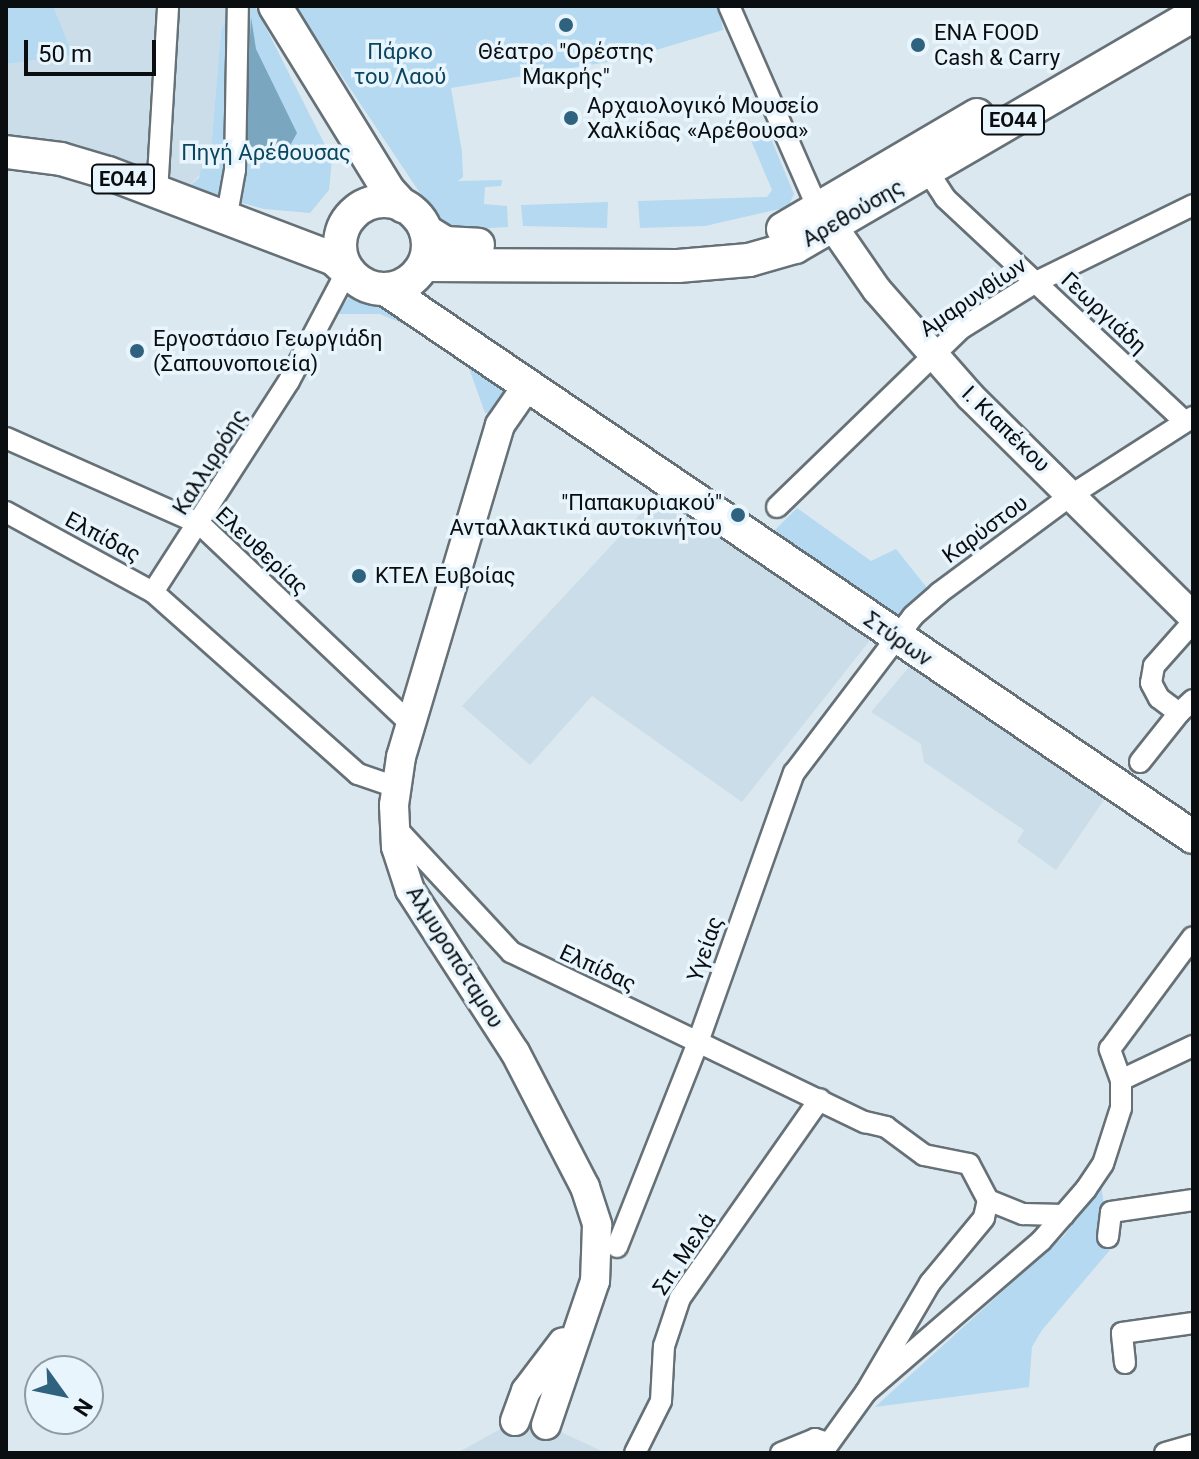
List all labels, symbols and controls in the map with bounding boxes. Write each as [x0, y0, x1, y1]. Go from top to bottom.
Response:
marker: Θέατρο "Ορέστης Μακρής" [557, 16, 575, 34]
place label: ENA FOOD Cash & Carry [934, 19, 1060, 70]
scale bar [28, 24, 160, 74]
marker: ENA FOOD Cash & Carry [909, 36, 927, 54]
park label: Πάρκο του Λαού [354, 38, 446, 90]
place label: Θέατρο "Ορέστης Μακρής" [478, 38, 654, 90]
text: 50 m [38, 40, 92, 68]
place label: Αρχαιολογικό Μουσείο Χαλκίδας «Αρέθουσα» [587, 92, 819, 144]
road number: ΕΟ44 [981, 104, 1045, 136]
marker: Αρχαιολογικό Μουσείο Χαλκίδας «Αρέθουσα» [562, 109, 580, 127]
park label: Πηγή Αρέθουσας [181, 140, 351, 166]
road number: ΕΟ44 [91, 163, 155, 195]
street label: Αρεθούσης [798, 173, 908, 253]
street label: Αμαρυνθίων [915, 252, 1031, 342]
street label: Γεωργιάδη [1056, 267, 1152, 359]
place label: Εργοστάσιο Γεωργιάδη (Σαπουνοποιεία) [153, 325, 382, 376]
marker: Εργοστάσιο Γεωργιάδη (Σαπουνοποιεία) [128, 342, 146, 360]
street label: Ι. Κιαπέκου [956, 381, 1056, 477]
street label: Καλλιρρόης [167, 404, 253, 520]
place label: "Παπακυριακού" Ανταλλακτικά αυτοκινήτου [449, 489, 722, 540]
street label: Καρύστου [937, 489, 1033, 569]
street label: Ελευθερίας [210, 501, 314, 601]
street label: Ελπίδας [61, 506, 145, 568]
marker: "Παπακυριακού" Ανταλλακτικά αυτοκινήτου [729, 506, 747, 524]
place label: ΚΤΕΛ Ευβοίας [375, 563, 516, 589]
marker: ΚΤΕΛ Ευβοίας [350, 567, 368, 585]
street label: Στύρων [859, 606, 937, 672]
street label: Αλμυροπόταμου [401, 881, 509, 1033]
street label: Υγείας [682, 913, 728, 985]
street label: Ελπίδας [555, 939, 641, 997]
street label: Σπ. Μελά [647, 1208, 721, 1300]
north arrow [24, 1355, 104, 1435]
text: N [68, 1394, 98, 1421]

